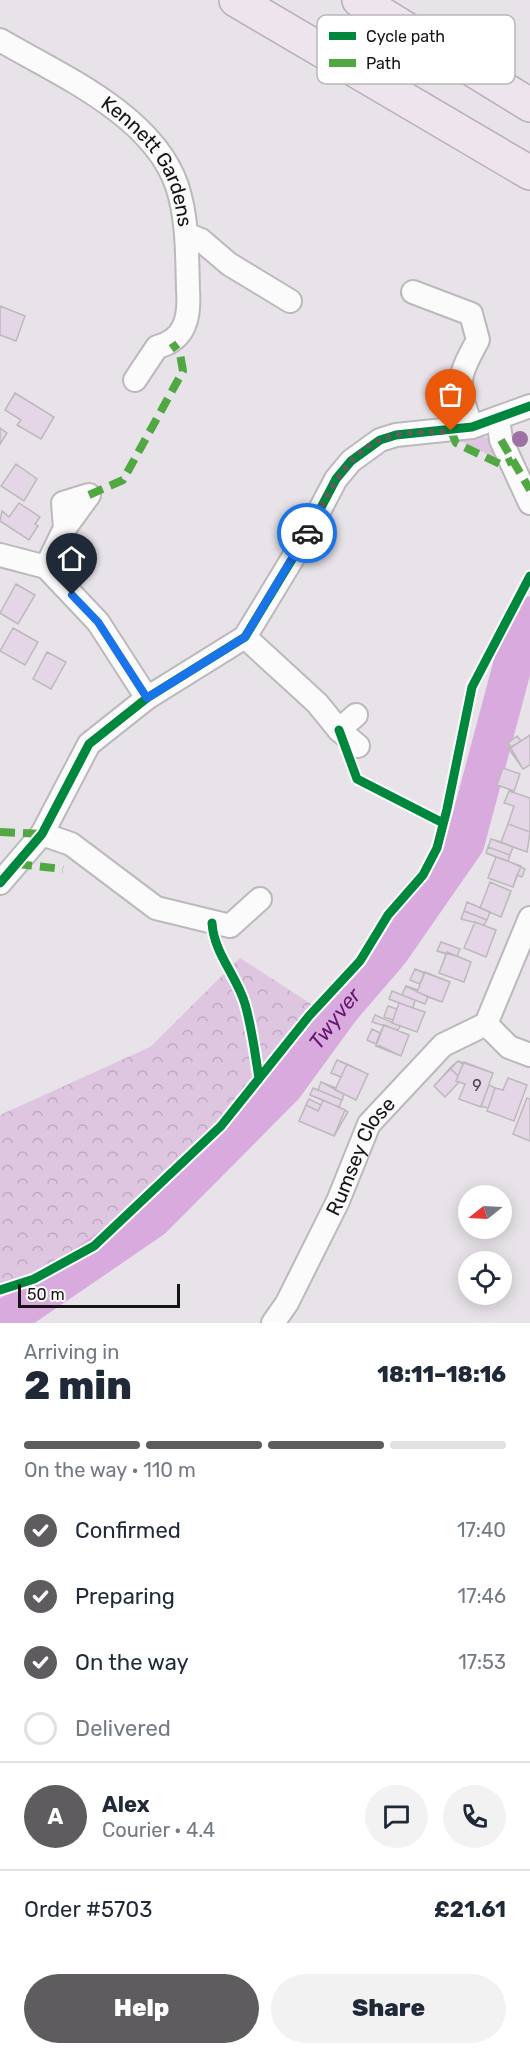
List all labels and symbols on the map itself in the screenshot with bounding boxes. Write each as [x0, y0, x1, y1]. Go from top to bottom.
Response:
legend [317, 15, 515, 84]
text: Cycle path [366, 27, 445, 46]
text: Path [366, 54, 401, 73]
street label: Kennett Gardens [97, 91, 197, 228]
pin [425, 369, 476, 431]
courier [277, 503, 337, 563]
pin [46, 533, 97, 595]
water label: Twyver [303, 982, 366, 1054]
house number: 9 [472, 1076, 482, 1095]
street label: Rumsey Close [321, 1092, 400, 1220]
north arrow [458, 1185, 512, 1239]
scale bar [18, 1281, 180, 1308]

